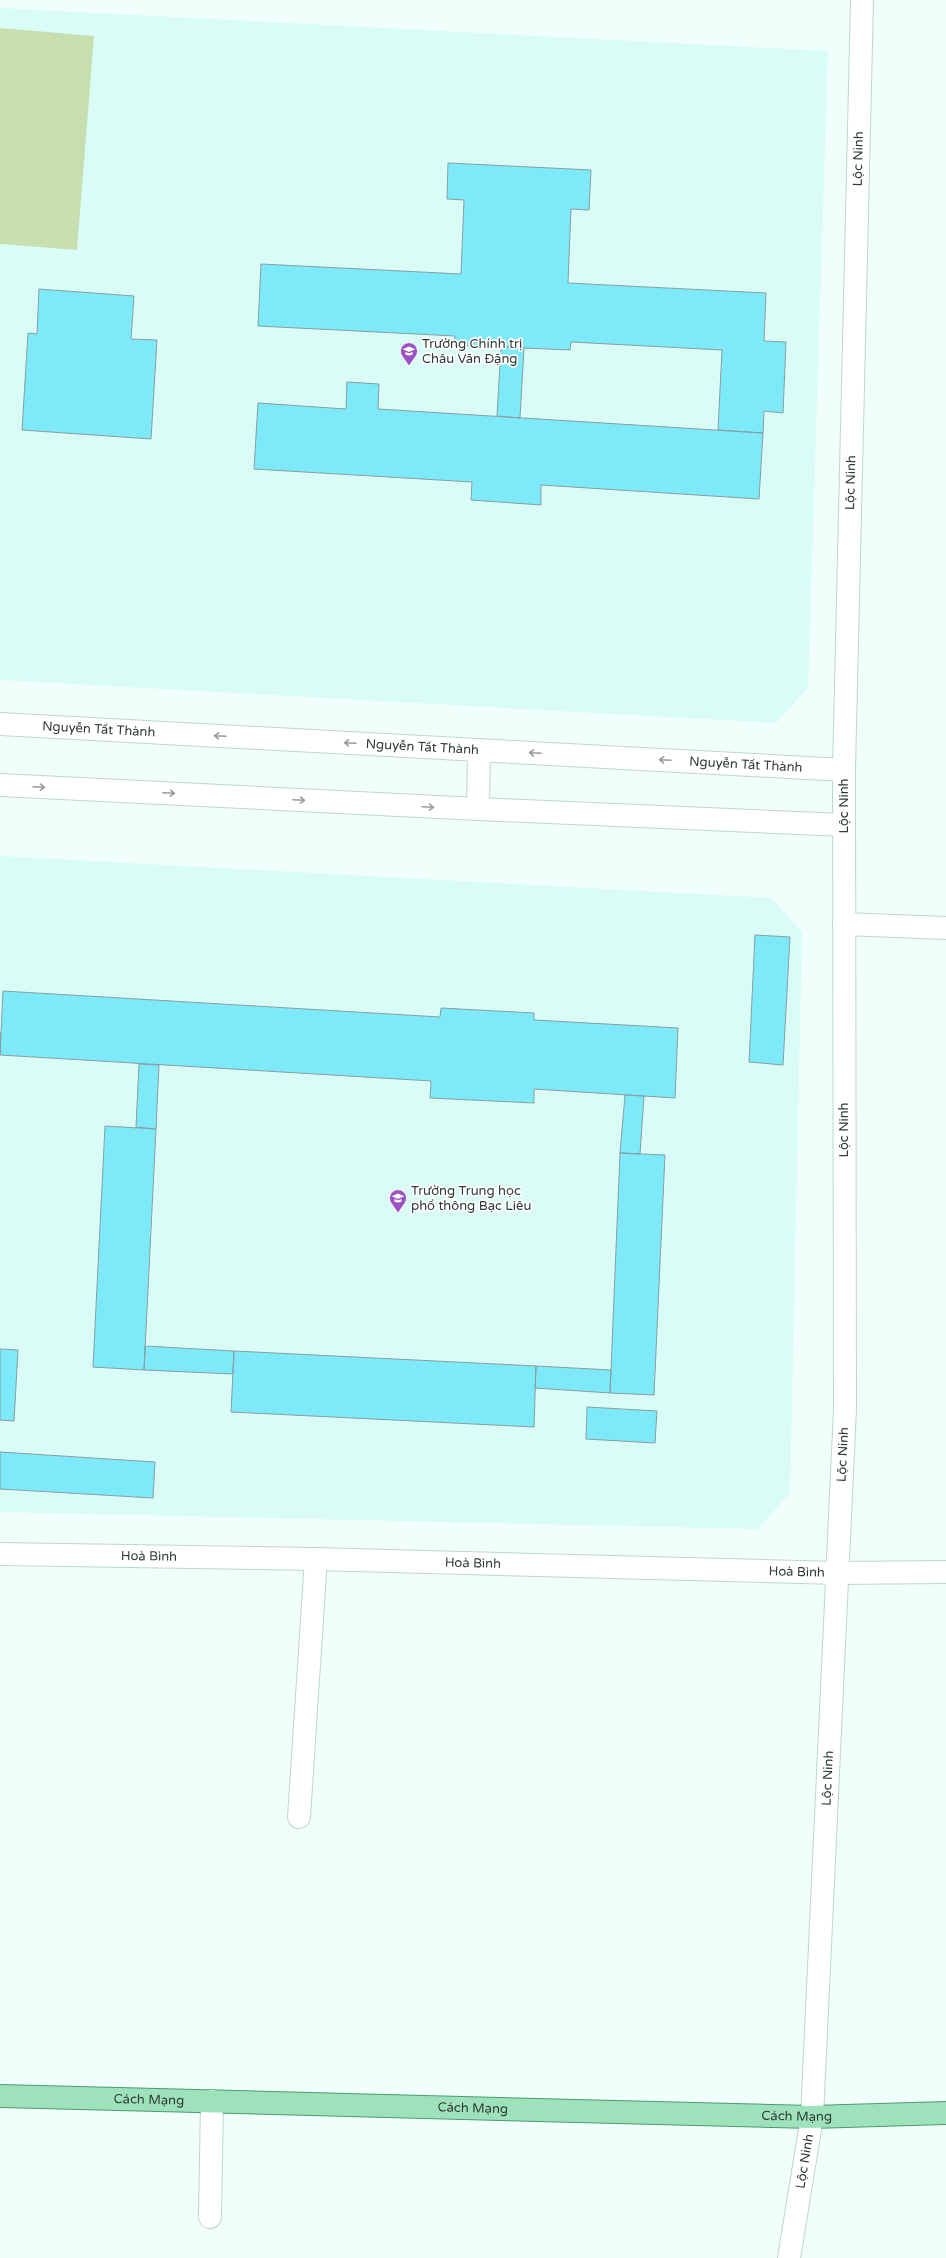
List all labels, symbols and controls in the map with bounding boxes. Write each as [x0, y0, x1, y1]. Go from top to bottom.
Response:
street label: Lộc Ninh [850, 131, 867, 187]
place label: Trường Chính trị Châu Văn Đặng [422, 336, 522, 367]
school or university icon: Trường Chính trị Châu Văn Đặng [399, 341, 419, 366]
street label: Lộc Ninh [842, 455, 859, 510]
street label: Nguyễn Tất Thành [42, 718, 156, 740]
one-way arrow [214, 732, 227, 740]
street label: Nguyễn Tất Thành [365, 736, 479, 758]
one-way arrow [344, 739, 357, 747]
one-way arrow [529, 749, 542, 757]
street label: Nguyễn Tất Thành [689, 754, 803, 776]
one-way arrow [659, 756, 672, 764]
street label: Lộc Ninh [836, 778, 852, 834]
one-way arrow [32, 783, 45, 790]
one-way arrow [162, 790, 175, 797]
one-way arrow [292, 796, 305, 804]
one-way arrow [421, 803, 434, 810]
street label: Lộc Ninh [836, 1102, 852, 1158]
place label: Trường Trung học phổ thông Bạc Liêu [411, 1183, 531, 1214]
school or university icon: Trường Trung học phổ thông Bạc Liêu [388, 1188, 408, 1213]
street label: Lộc Ninh [834, 1427, 852, 1482]
street label: Hoà Bình [121, 1548, 177, 1565]
street label: Hoà Bình [445, 1554, 501, 1572]
street label: Hoà Bình [768, 1563, 825, 1581]
street label: Lộc Ninh [819, 1750, 837, 1806]
street label: Cách Mạng [113, 2091, 184, 2109]
street label: Cách Mạng [437, 2099, 508, 2117]
street label: Cách Mạng [761, 2108, 832, 2125]
street label: Lộc Ninh [792, 2133, 817, 2190]

